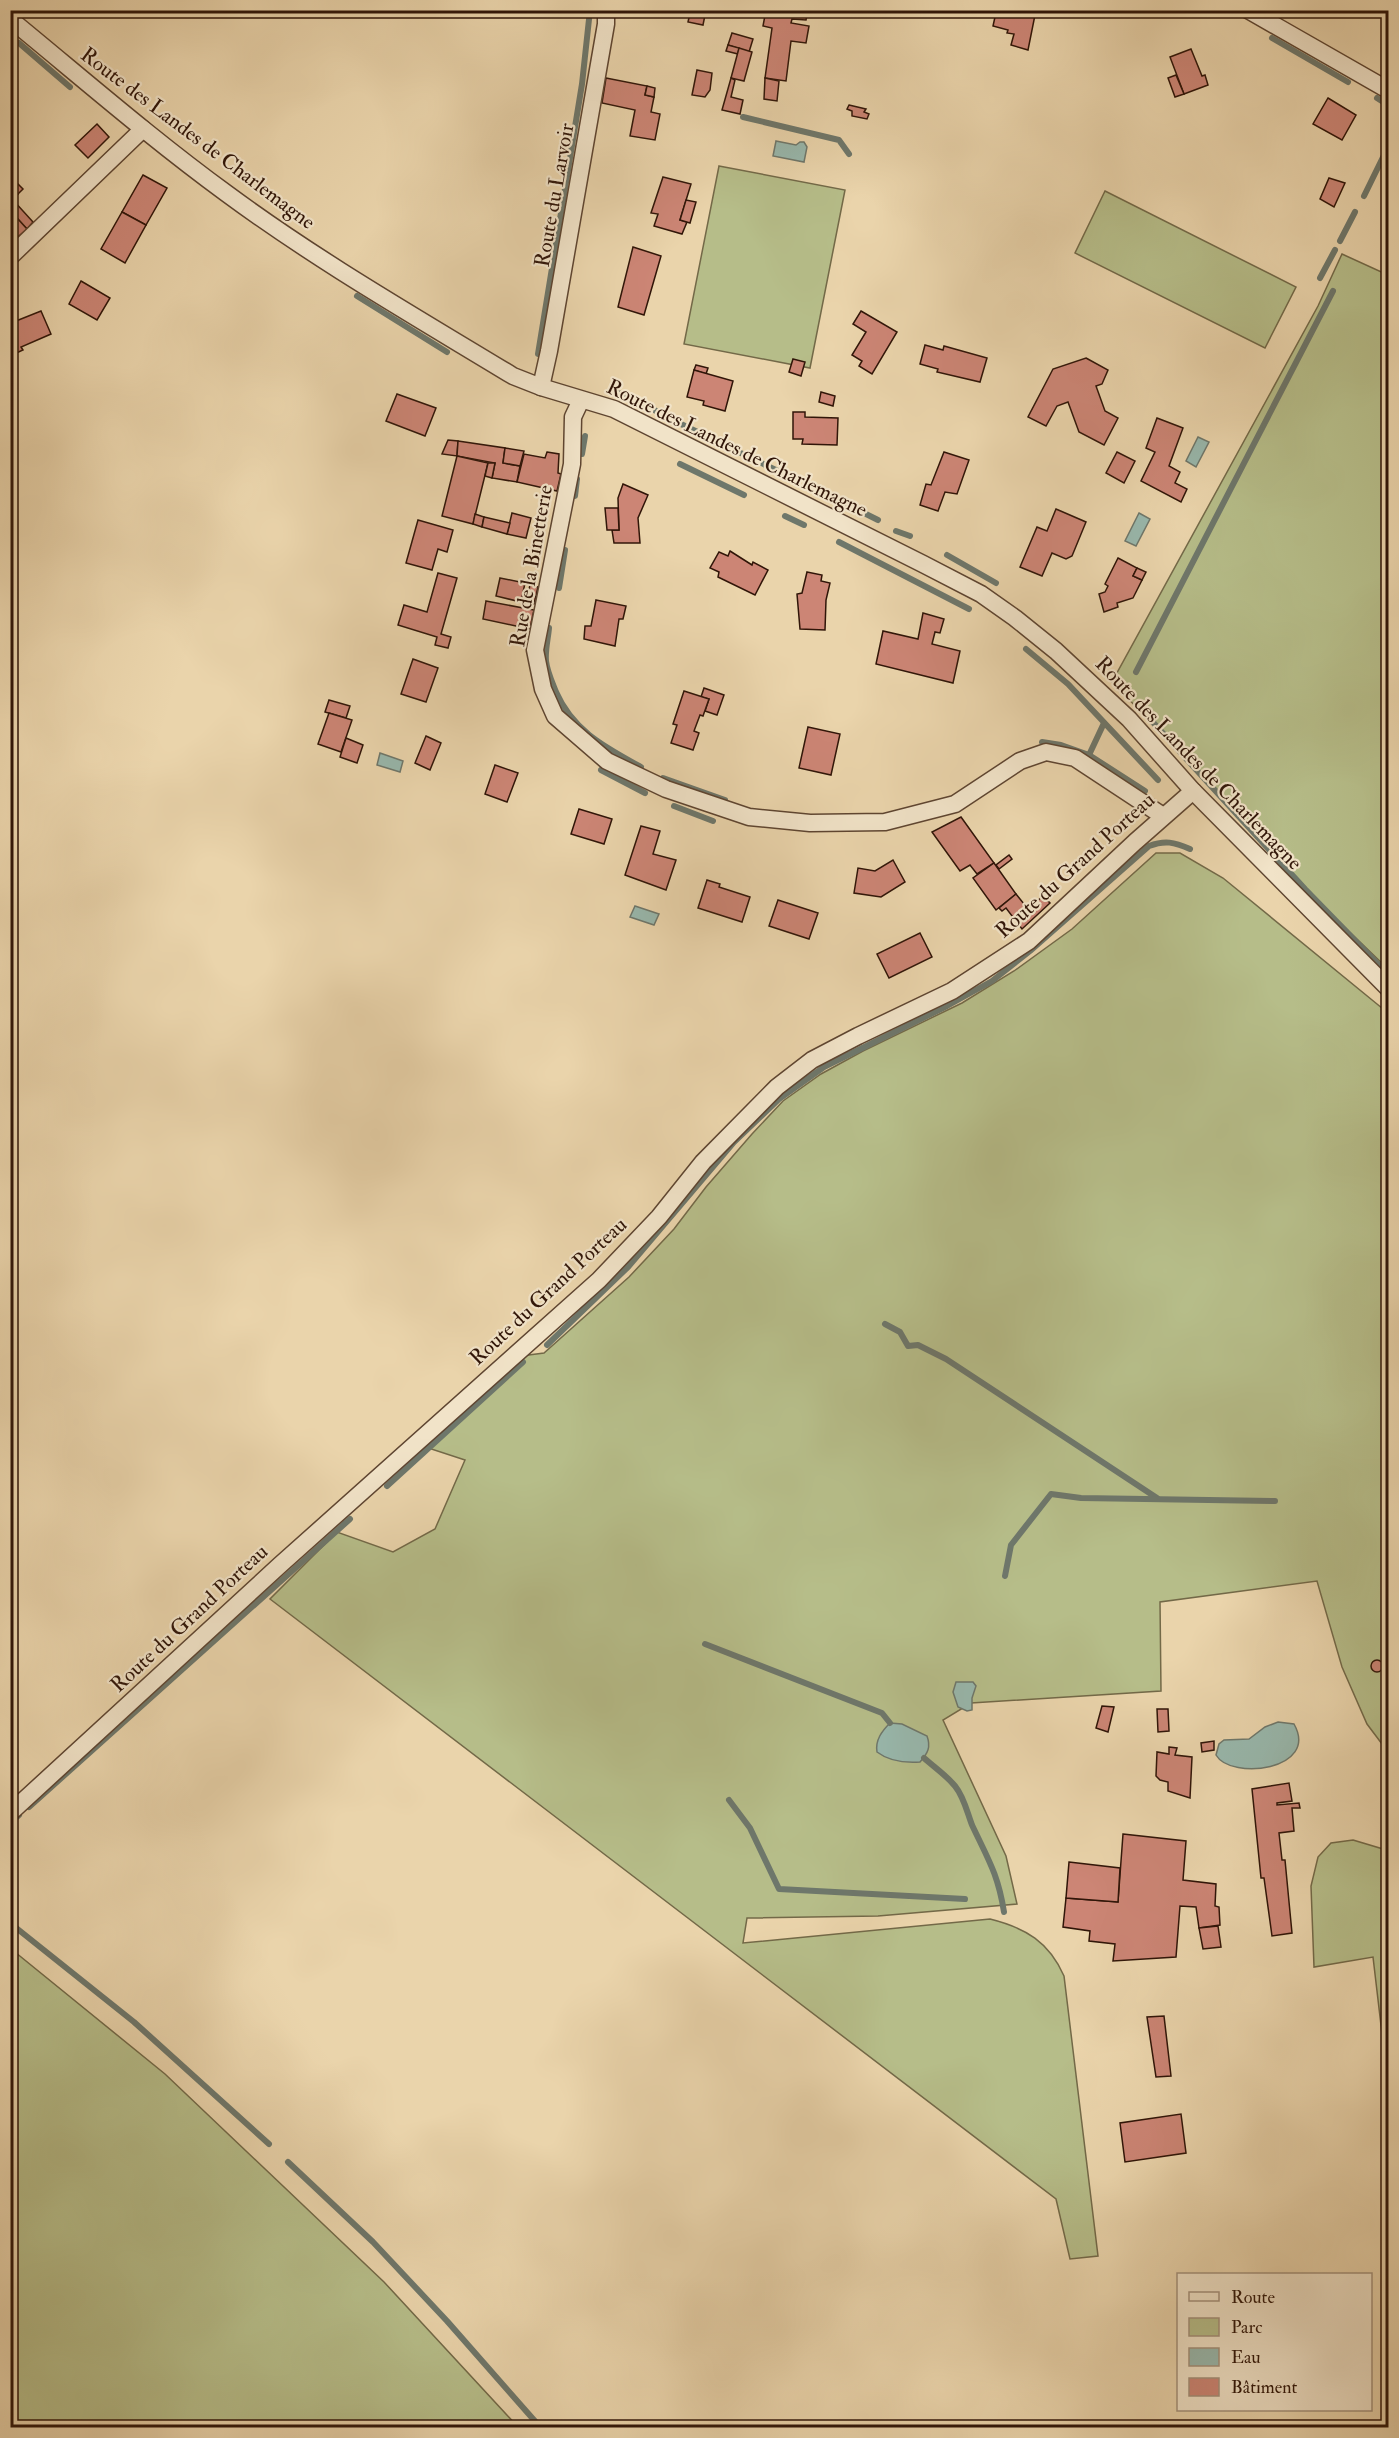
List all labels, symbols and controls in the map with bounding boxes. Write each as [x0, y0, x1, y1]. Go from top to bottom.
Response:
street label: Route des Landes de Charlemagne [75, 41, 321, 236]
street label: Route du Larvoir [529, 121, 580, 269]
street label: Route des Landes de Charlemagne [602, 373, 872, 524]
street label: Rue de la Binetterie [504, 483, 559, 649]
street label: Route des Landes de Charlemagne [1089, 651, 1308, 876]
street label: Route du Grand Porteau [990, 786, 1161, 944]
street label: Route du Grand Porteau [464, 1211, 633, 1371]
street label: Route du Grand Porteau [105, 1538, 274, 1698]
legend [1177, 2273, 1372, 2411]
text: Route [1231, 2286, 1275, 2309]
text: Parc [1231, 2316, 1262, 2339]
text: Eau [1231, 2346, 1261, 2369]
text: Bâtiment [1231, 2376, 1297, 2399]

